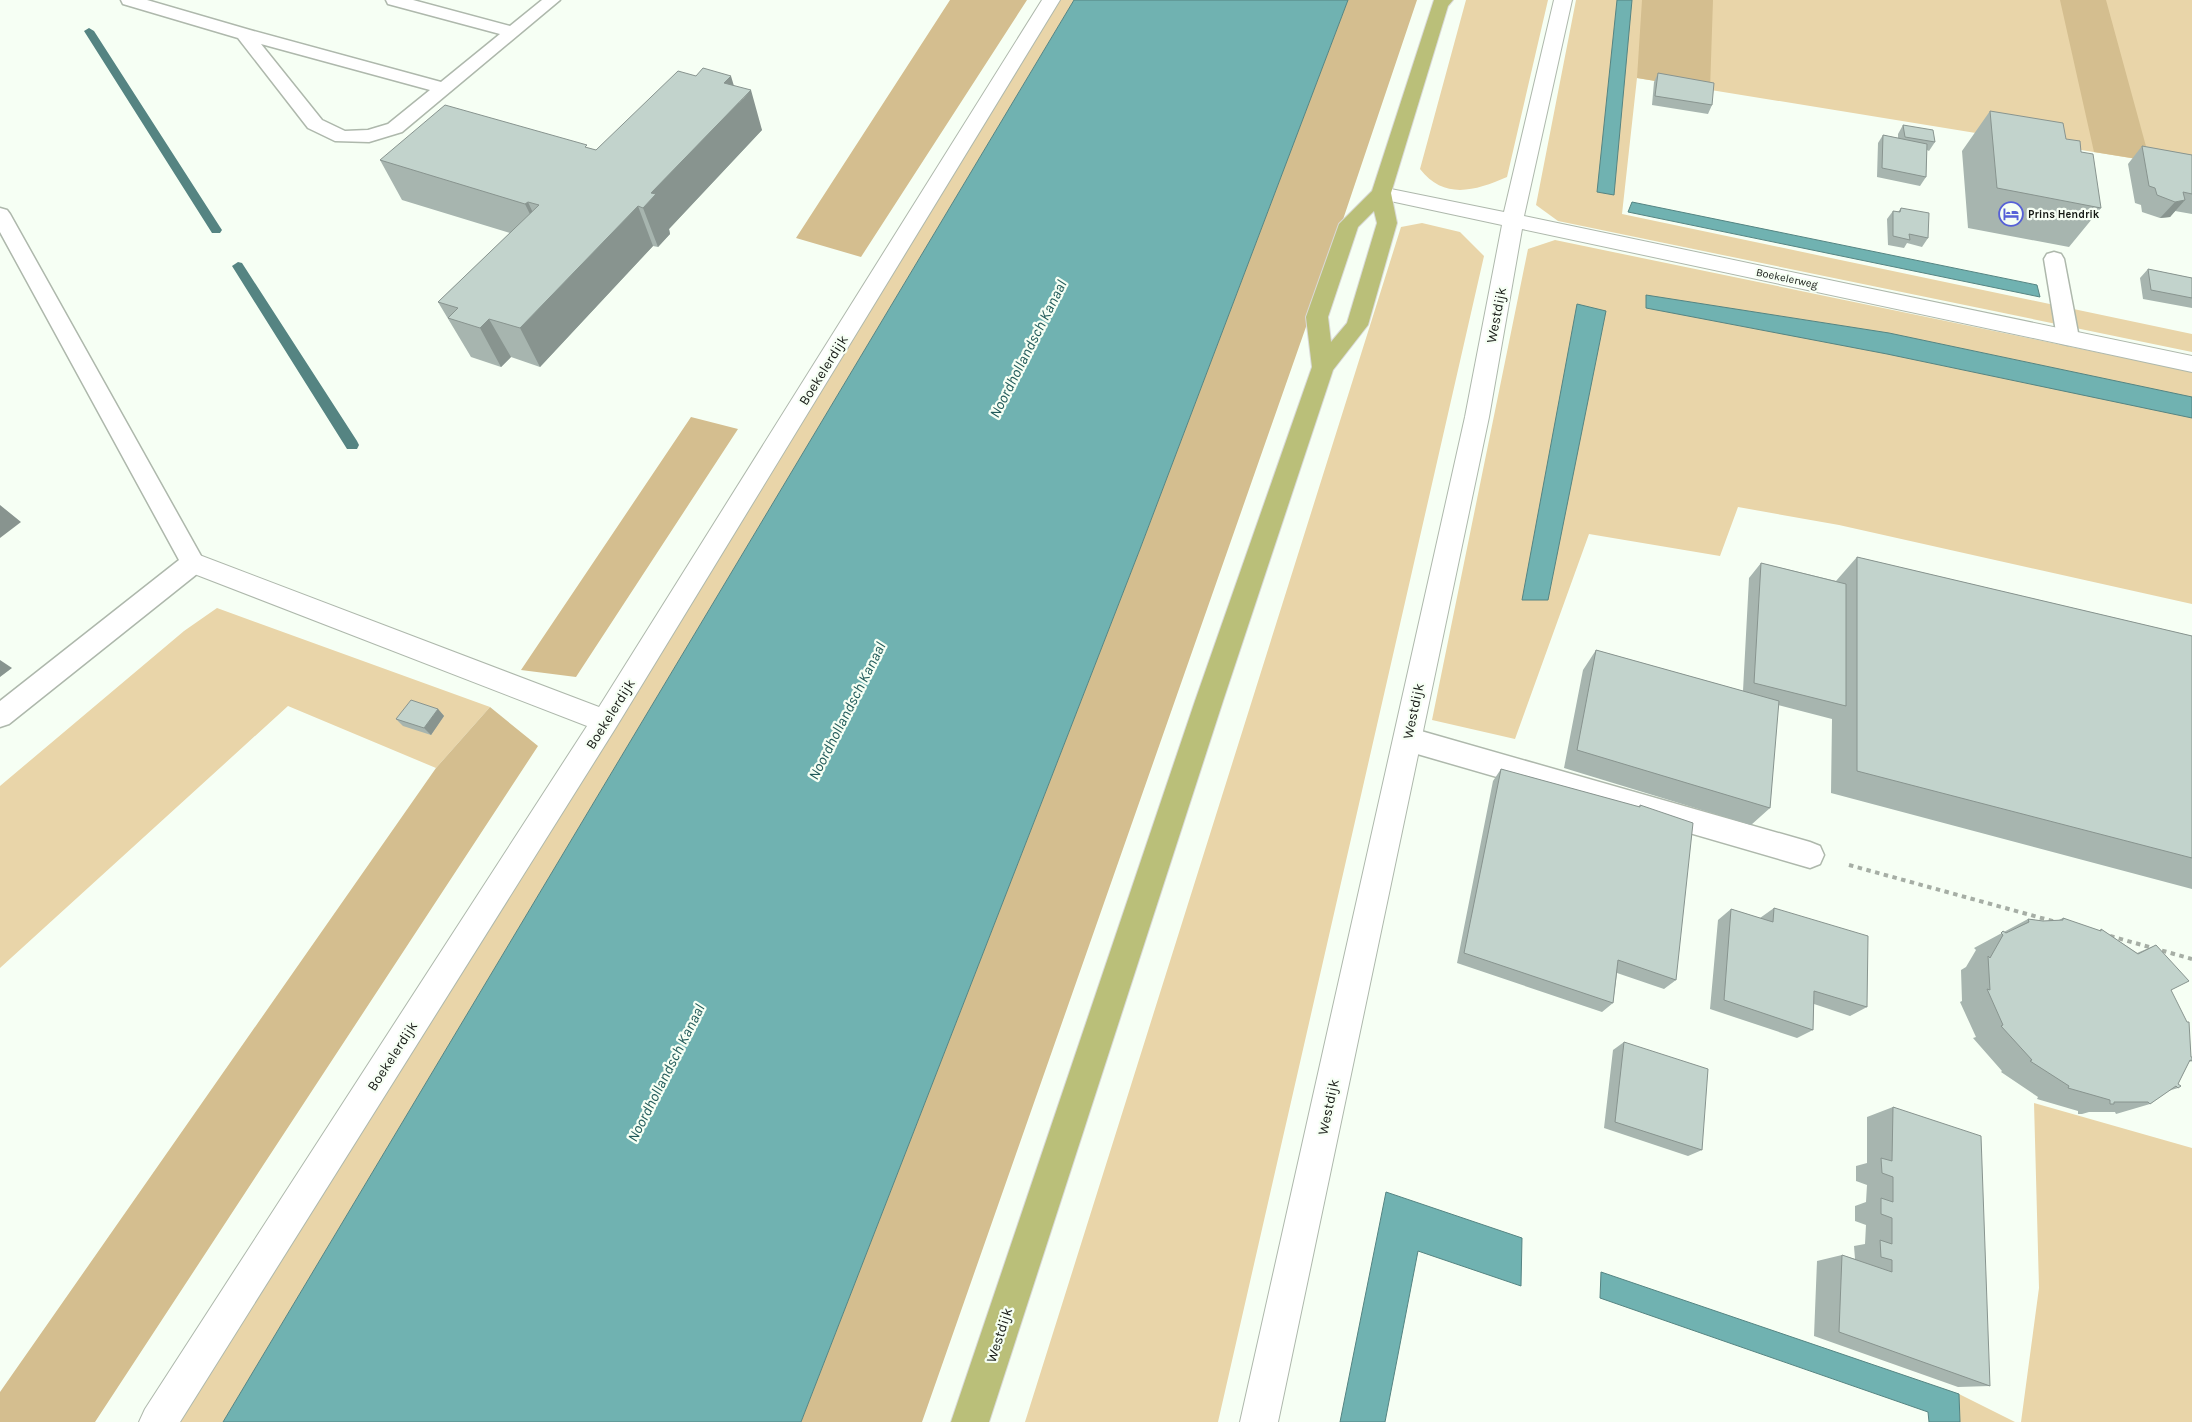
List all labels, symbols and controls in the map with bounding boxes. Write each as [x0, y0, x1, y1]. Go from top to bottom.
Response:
hotel icon: Prins Hendrik [1998, 201, 2024, 227]
place label: Prins Hendrik [2028, 208, 2100, 221]
street label: Boekelerweg [1755, 266, 1820, 292]
water label: Noordhollandsch Kanaal [985, 277, 1071, 421]
street label: Westdijk [1483, 286, 1510, 345]
street label: Boekelerdijk [795, 332, 852, 408]
water label: Noordhollandsch Kanaal [804, 639, 890, 783]
street label: Boekelerdijk [582, 676, 639, 752]
street label: Westdijk [1399, 682, 1428, 741]
water label: Noordhollandsch Kanaal [623, 1001, 709, 1145]
street label: Boekelerdijk [364, 1018, 421, 1094]
street label: Westdijk [1314, 1078, 1343, 1137]
street label: Westdijk [983, 1305, 1016, 1365]

